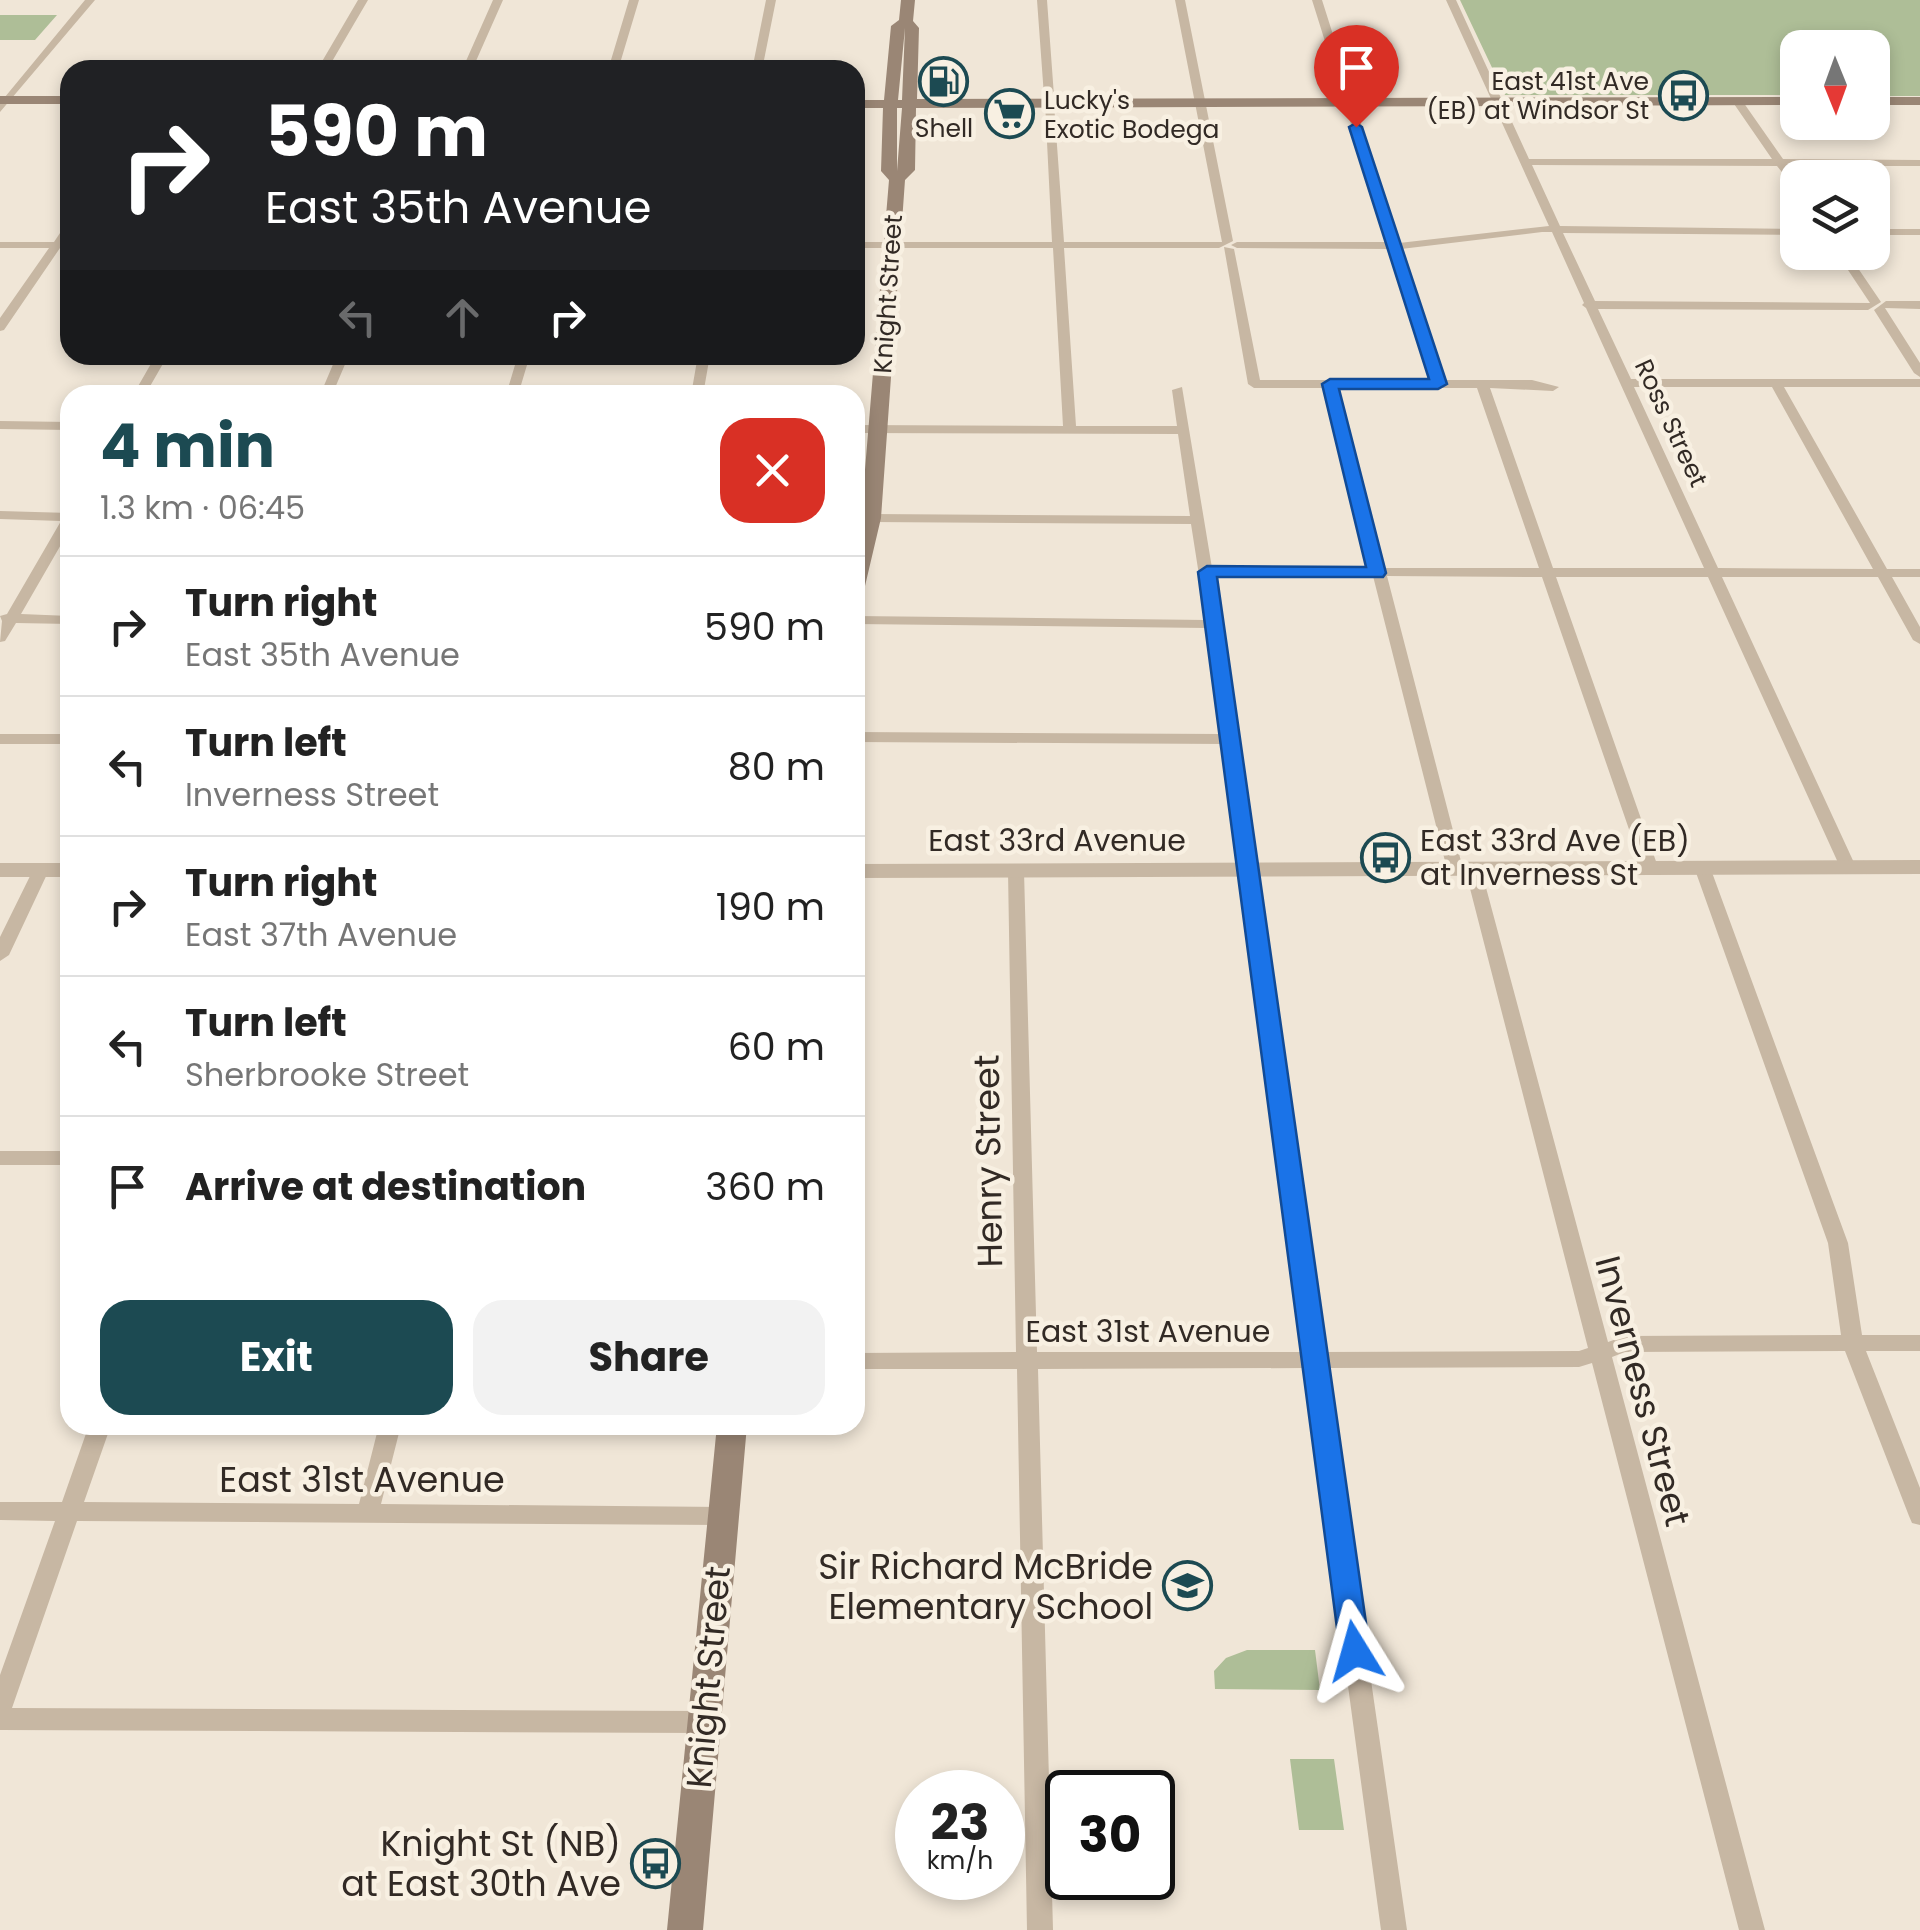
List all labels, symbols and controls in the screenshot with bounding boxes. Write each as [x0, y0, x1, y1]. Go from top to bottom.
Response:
pin [1314, 25, 1399, 128]
north arrow [1780, 30, 1890, 140]
map controls [1780, 30, 1890, 270]
icon: arrive [1329, 40, 1384, 95]
fuel station icon: Shell [918, 56, 970, 108]
place label: East 41st Ave (EB) at Windsor St [1427, 64, 1649, 128]
bus stop icon: East 41st Ave (EB) at Windsor St [1658, 69, 1710, 121]
text: 590 m [265, 82, 488, 181]
place label: Lucky's Exotic Bodega [1044, 83, 1219, 147]
supermarket icon: Lucky's Exotic Bodega [983, 88, 1035, 140]
icon: right [100, 100, 230, 230]
place label: Shell [915, 111, 973, 146]
button: layers [1780, 160, 1890, 270]
text: East 35th Avenue [265, 176, 651, 239]
street label: Knight Street [865, 213, 911, 375]
icon: left [330, 290, 385, 345]
icon: ahead [435, 290, 490, 345]
icon: right [540, 290, 595, 345]
street label: Ross Street [1626, 353, 1716, 493]
text: 4 min [100, 404, 275, 488]
button: close [720, 418, 825, 523]
text: 1.3 km · 06:45 [100, 485, 305, 530]
text: Turn right [185, 576, 377, 629]
icon: right [100, 599, 155, 654]
text: 590 m [704, 600, 825, 653]
text: East 35th Avenue [185, 632, 460, 677]
text: Turn left [185, 716, 347, 769]
icon: left [100, 739, 155, 794]
text: 80 m [728, 740, 825, 793]
text: Inverness Street [185, 772, 439, 817]
street label: East 33rd Avenue [928, 819, 1186, 862]
place label: East 33rd Ave (EB) at Inverness St [1420, 819, 1690, 896]
bus stop icon: East 33rd Ave (EB) at Inverness St [1359, 831, 1411, 883]
text: Turn right [185, 856, 377, 909]
icon: right [100, 879, 155, 934]
text: 190 m [716, 880, 825, 933]
text: East 37th Avenue [185, 912, 457, 957]
text: Turn left [185, 996, 347, 1049]
icon: left [100, 1019, 155, 1074]
text: 60 m [728, 1020, 825, 1073]
text: Sherbrooke Street [185, 1052, 469, 1097]
street label: Henry Street [962, 1054, 1014, 1268]
icon: arrive [100, 1159, 155, 1214]
text: Arrive at destination [185, 1160, 586, 1213]
text: 360 m [705, 1160, 825, 1213]
street label: Inverness Street [1583, 1250, 1703, 1532]
button: Exit [100, 1300, 453, 1415]
button: Share [473, 1300, 825, 1415]
street label: East 31st Avenue [1026, 1310, 1270, 1353]
street label: East 31st Avenue [219, 1455, 505, 1504]
place label: Sir Richard McBride Elementary School [818, 1542, 1153, 1631]
school or university icon: Sir Richard McBride Elementary School [1162, 1560, 1214, 1612]
street label: Knight Street [674, 1564, 742, 1790]
position arrow [1303, 1599, 1407, 1703]
speed limit sign: 30 [1045, 1770, 1175, 1900]
text: 23 [931, 1787, 989, 1858]
place label: Knight St (NB) at East 30th Ave [341, 1819, 621, 1908]
bus stop icon: Knight St (NB) at East 30th Ave [630, 1837, 682, 1889]
text: km/h [927, 1843, 993, 1878]

